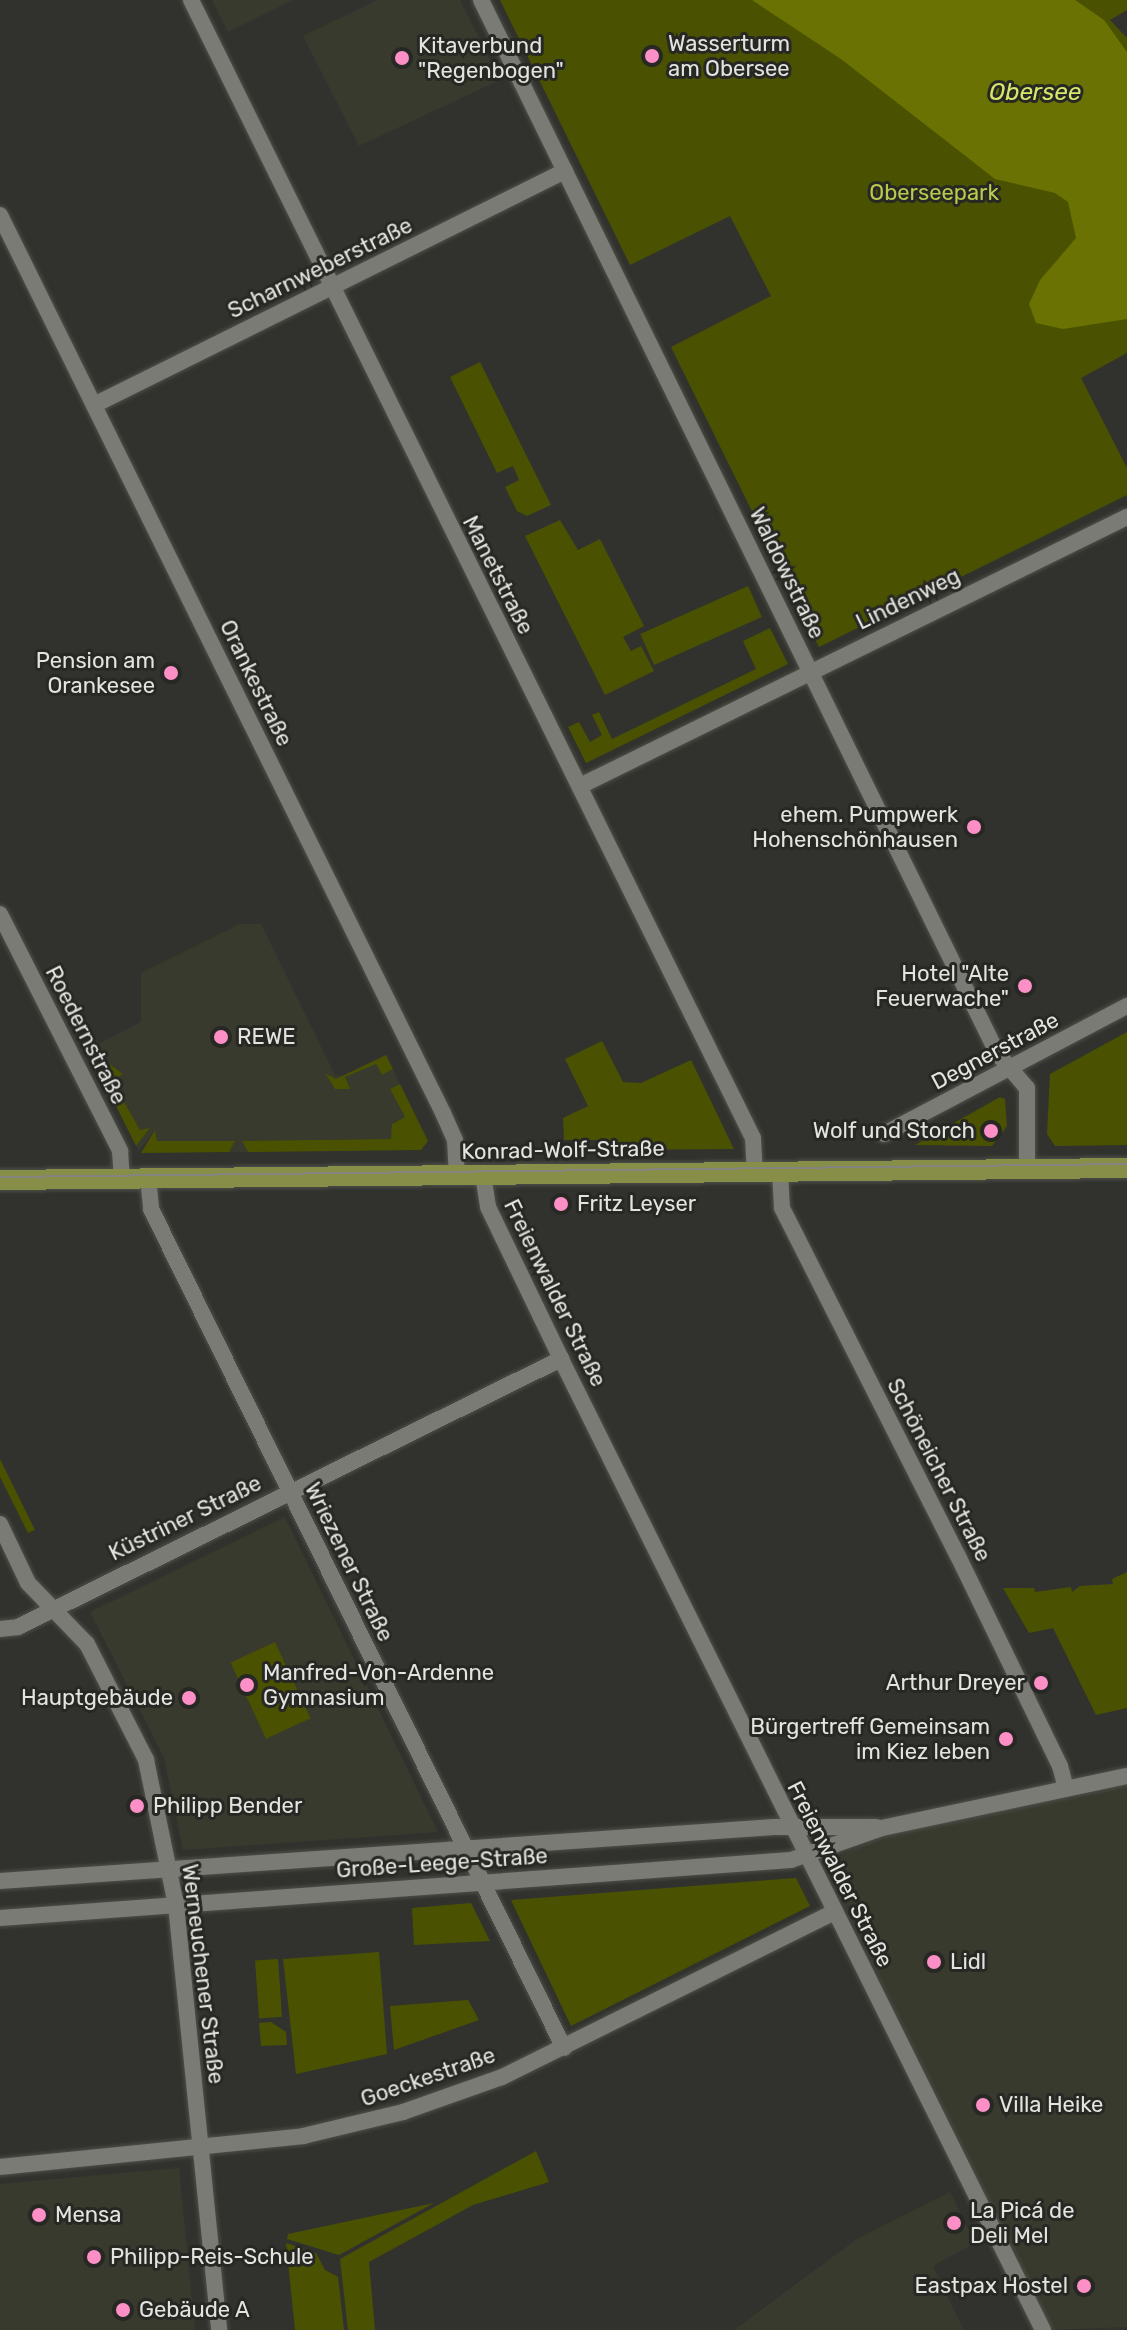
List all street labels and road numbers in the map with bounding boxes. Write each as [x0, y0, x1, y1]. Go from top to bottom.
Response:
street label: Scharnweberstraße [224, 212, 416, 324]
street label: Waldowstraße [744, 503, 830, 643]
street label: Manetstraße [457, 511, 539, 639]
street label: Lindenweg [852, 562, 964, 636]
street label: Orankestraße [214, 616, 298, 750]
street label: Roedernstraße [40, 961, 132, 1109]
street label: Degnerstraße [927, 1006, 1063, 1096]
street label: Konrad-Wolf-Straße [461, 1135, 665, 1165]
street label: Freienwalder Straße [498, 1195, 612, 1391]
street label: Schöneicher Straße [881, 1374, 997, 1566]
street label: Küstriner Straße [104, 1470, 266, 1566]
street label: Wriezener Straße [299, 1478, 399, 1646]
street label: Freienwalder Straße [782, 1776, 898, 1972]
street label: Große-Leege-Straße [335, 1842, 549, 1884]
street label: Werneuchener Straße [176, 1862, 230, 2086]
street label: Goeckestraße [357, 2042, 499, 2112]

